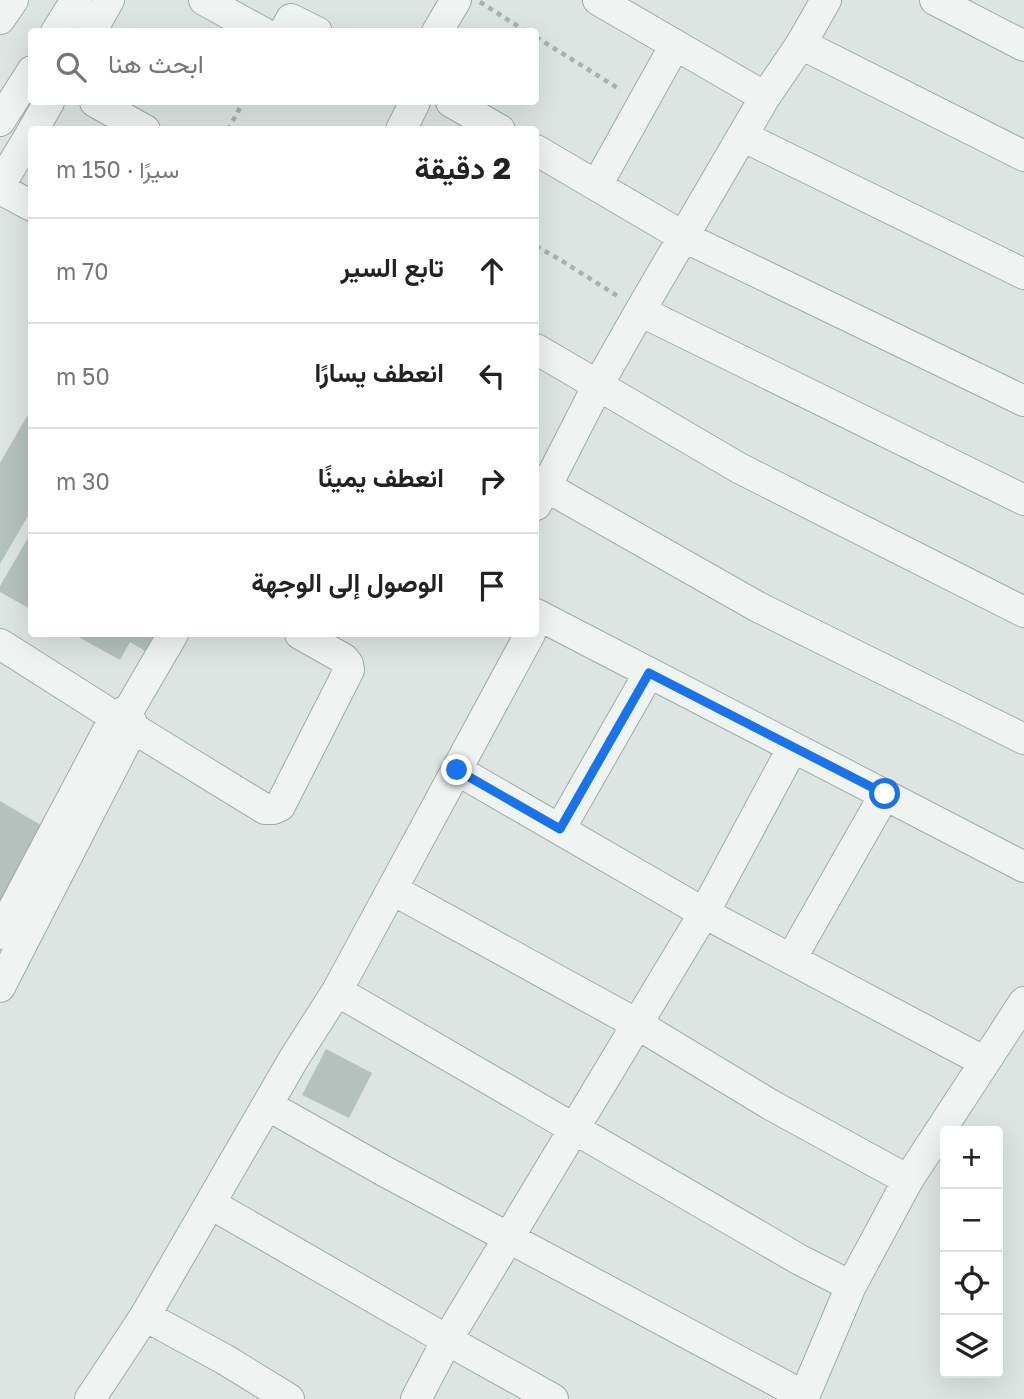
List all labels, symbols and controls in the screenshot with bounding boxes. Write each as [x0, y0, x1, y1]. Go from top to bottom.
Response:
search box [28, 28, 539, 105]
icon: search [52, 48, 90, 86]
text: ابحث هنا [108, 48, 204, 79]
text: 2 دقيقة [414, 150, 511, 186]
text: سيرًا · 150 m [56, 155, 179, 183]
text: تابع السير [341, 252, 444, 283]
icon: ahead [473, 252, 511, 290]
text: 70 m [56, 257, 109, 285]
text: انعطف يسارًا [314, 357, 444, 388]
icon: left [473, 357, 511, 395]
text: 50 m [56, 362, 110, 390]
text: انعطف يمينًا [318, 462, 444, 493]
icon: right [473, 462, 511, 500]
text: 30 m [56, 467, 110, 495]
text: الوصول إلى الوجهة [251, 567, 444, 598]
icon: arrive [473, 567, 511, 605]
route end [441, 754, 472, 785]
route start [869, 778, 900, 809]
map controls [940, 1126, 1003, 1378]
button: + [940, 1126, 1003, 1189]
button: − [940, 1189, 1003, 1252]
button: locate [940, 1252, 1003, 1315]
button: layers [940, 1315, 1003, 1378]

